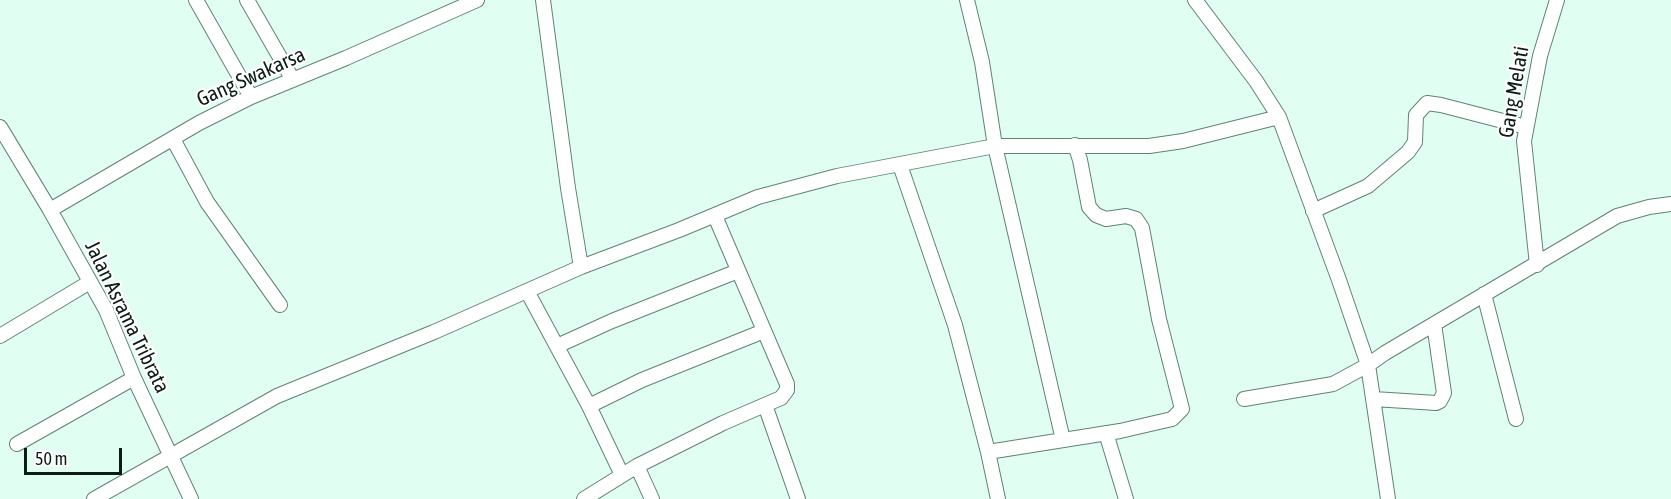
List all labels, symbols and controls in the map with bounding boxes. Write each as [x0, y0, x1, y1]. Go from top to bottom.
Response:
street label: Gang Swakarsa [193, 42, 309, 112]
street label: Gang Melati [1494, 44, 1534, 140]
street label: Jalan Asrama Tribrata [79, 237, 175, 397]
scale bar [27, 436, 124, 474]
text: 50 m [35, 448, 67, 469]

